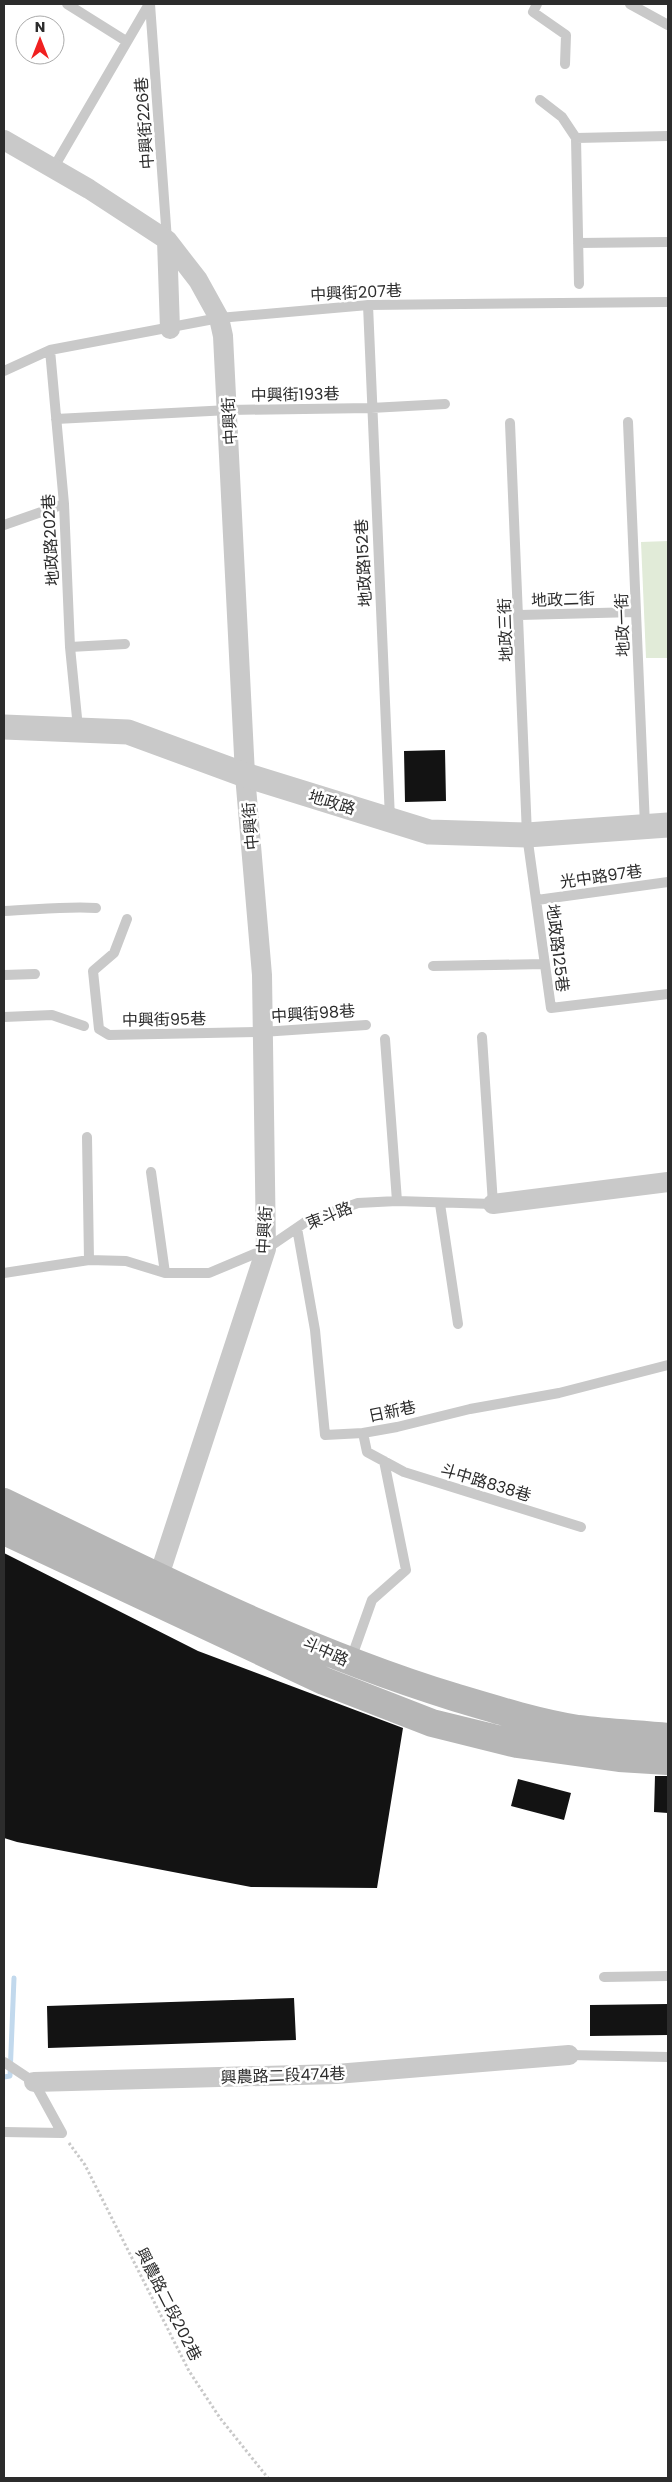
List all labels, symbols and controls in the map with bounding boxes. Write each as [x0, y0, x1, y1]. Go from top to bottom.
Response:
north arrow [15, 15, 65, 65]
text: N [35, 17, 45, 37]
street label: 中興街226巷 [130, 76, 159, 170]
street label: 中興街207巷 [309, 279, 403, 306]
street label: 中興街193巷 [251, 382, 340, 407]
street label: 中興街 [217, 396, 242, 446]
street label: 地政路202巷 [37, 493, 64, 587]
street label: 地政路152巷 [350, 518, 377, 608]
street label: 地政二街 [531, 587, 595, 612]
street label: 地政一街 [610, 593, 635, 657]
street label: 地政三街 [493, 598, 518, 662]
street label: 地政路 [306, 784, 358, 820]
street label: 中興街 [237, 801, 264, 851]
street label: 光中路97巷 [558, 859, 644, 894]
street label: 地政路125巷 [541, 903, 574, 993]
street label: 中興街98巷 [270, 999, 356, 1028]
street label: 中興街95巷 [122, 1007, 206, 1032]
street label: 東斗路 [303, 1196, 356, 1235]
street label: 中興街 [252, 1205, 277, 1255]
street label: 日新巷 [366, 1395, 418, 1428]
street label: 斗中路838巷 [438, 1458, 534, 1507]
street label: 斗中路 [299, 1631, 352, 1672]
street label: 興農路二段474巷 [220, 2062, 346, 2089]
street label: 興農路二段202巷 [130, 2244, 207, 2365]

